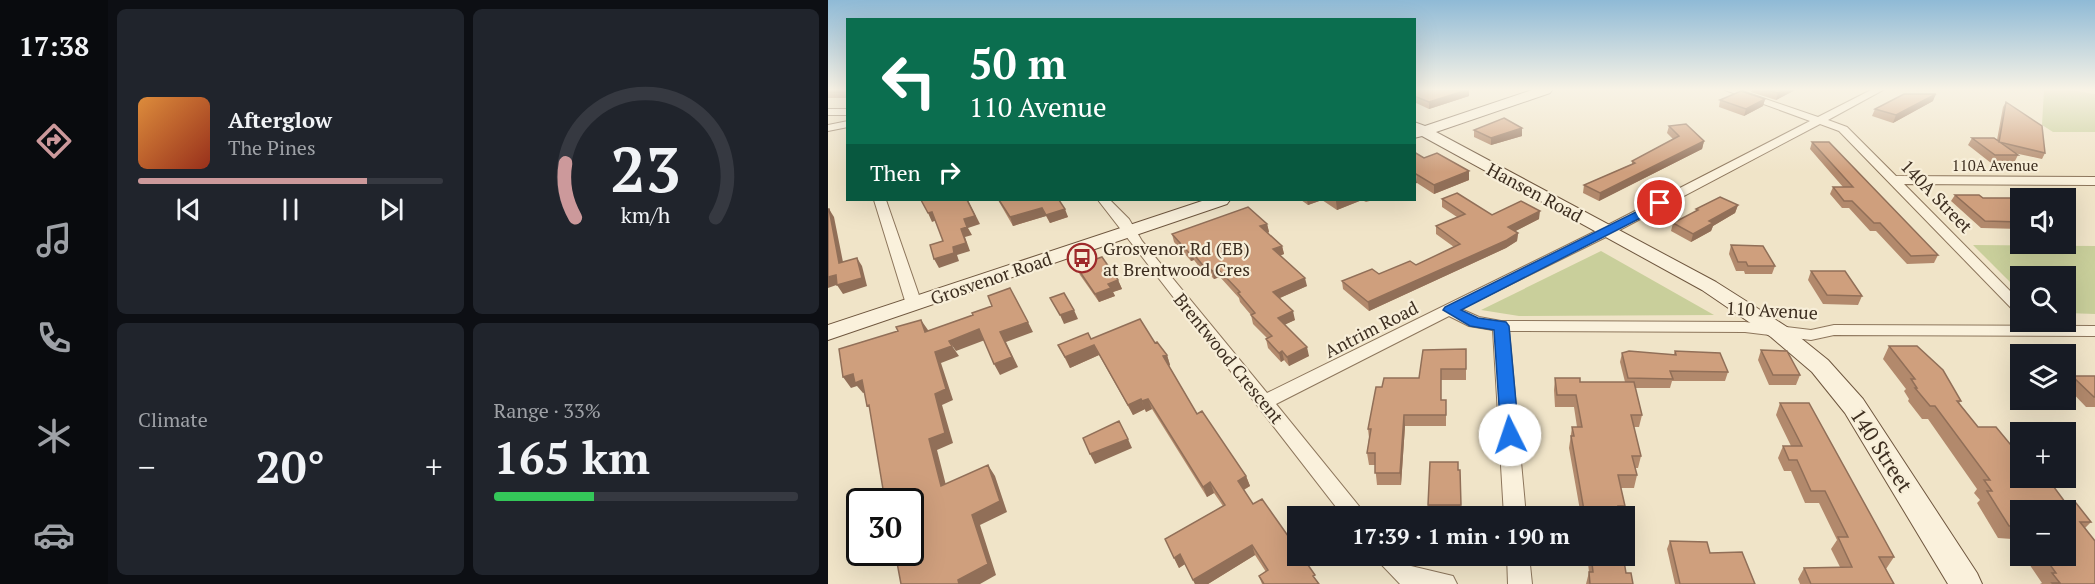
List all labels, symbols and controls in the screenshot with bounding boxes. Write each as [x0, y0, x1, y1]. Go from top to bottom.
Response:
text: 17:38 [19, 28, 89, 64]
text: 50 m [969, 35, 1067, 91]
icon: left [870, 42, 948, 120]
text: 110 Avenue [969, 89, 1107, 125]
text: Afterglow [228, 105, 332, 134]
icon: directions [33, 120, 75, 162]
text: 23 [610, 128, 681, 211]
text: The Pines [228, 134, 316, 161]
street label: 140A Street [1896, 154, 1978, 238]
street label: 110A Avenue [1952, 155, 2038, 175]
icon: right [933, 156, 966, 189]
street label: Hansen Road [1483, 157, 1587, 227]
text: Then [870, 158, 921, 187]
pin [1634, 177, 1685, 228]
icon: arrive [1643, 186, 1676, 219]
map controls [2010, 188, 2076, 566]
button: sound [2010, 188, 2076, 254]
icon: previous [172, 193, 205, 226]
icon: pause [274, 193, 307, 226]
icon: next [375, 193, 408, 226]
text: km/h [621, 202, 671, 230]
icon: music [33, 219, 75, 261]
place label: Grosvenor Rd (EB) at Brentwood Cres [1103, 236, 1250, 281]
bus stop icon: Grosvenor Rd (EB) at Brentwood Cres [1066, 242, 1098, 274]
street label: Grosvenor Road [927, 246, 1055, 310]
button: search [2010, 266, 2076, 332]
street label: Brentwood Crescent [1169, 288, 1289, 429]
street label: Antrim Road [1320, 295, 1422, 363]
street label: 110 Avenue [1726, 296, 1818, 324]
icon: phone [33, 317, 75, 359]
button: layers [2010, 344, 2076, 410]
text: Range · 33% [494, 397, 601, 424]
position arrow [1478, 403, 1542, 467]
street label: 140 Street [1844, 403, 1920, 498]
text: Climate [138, 406, 208, 433]
icon: climate [33, 415, 75, 457]
button: + [2010, 422, 2076, 488]
text: 165 km [494, 427, 650, 487]
text: 20° [256, 436, 325, 496]
text: − [138, 445, 156, 488]
text: + [425, 445, 443, 488]
speed limit sign: 30 [846, 488, 924, 566]
button: − [2010, 500, 2076, 566]
icon: car [33, 514, 75, 556]
text: 17:39 · 1 min · 190 m [1352, 521, 1570, 550]

